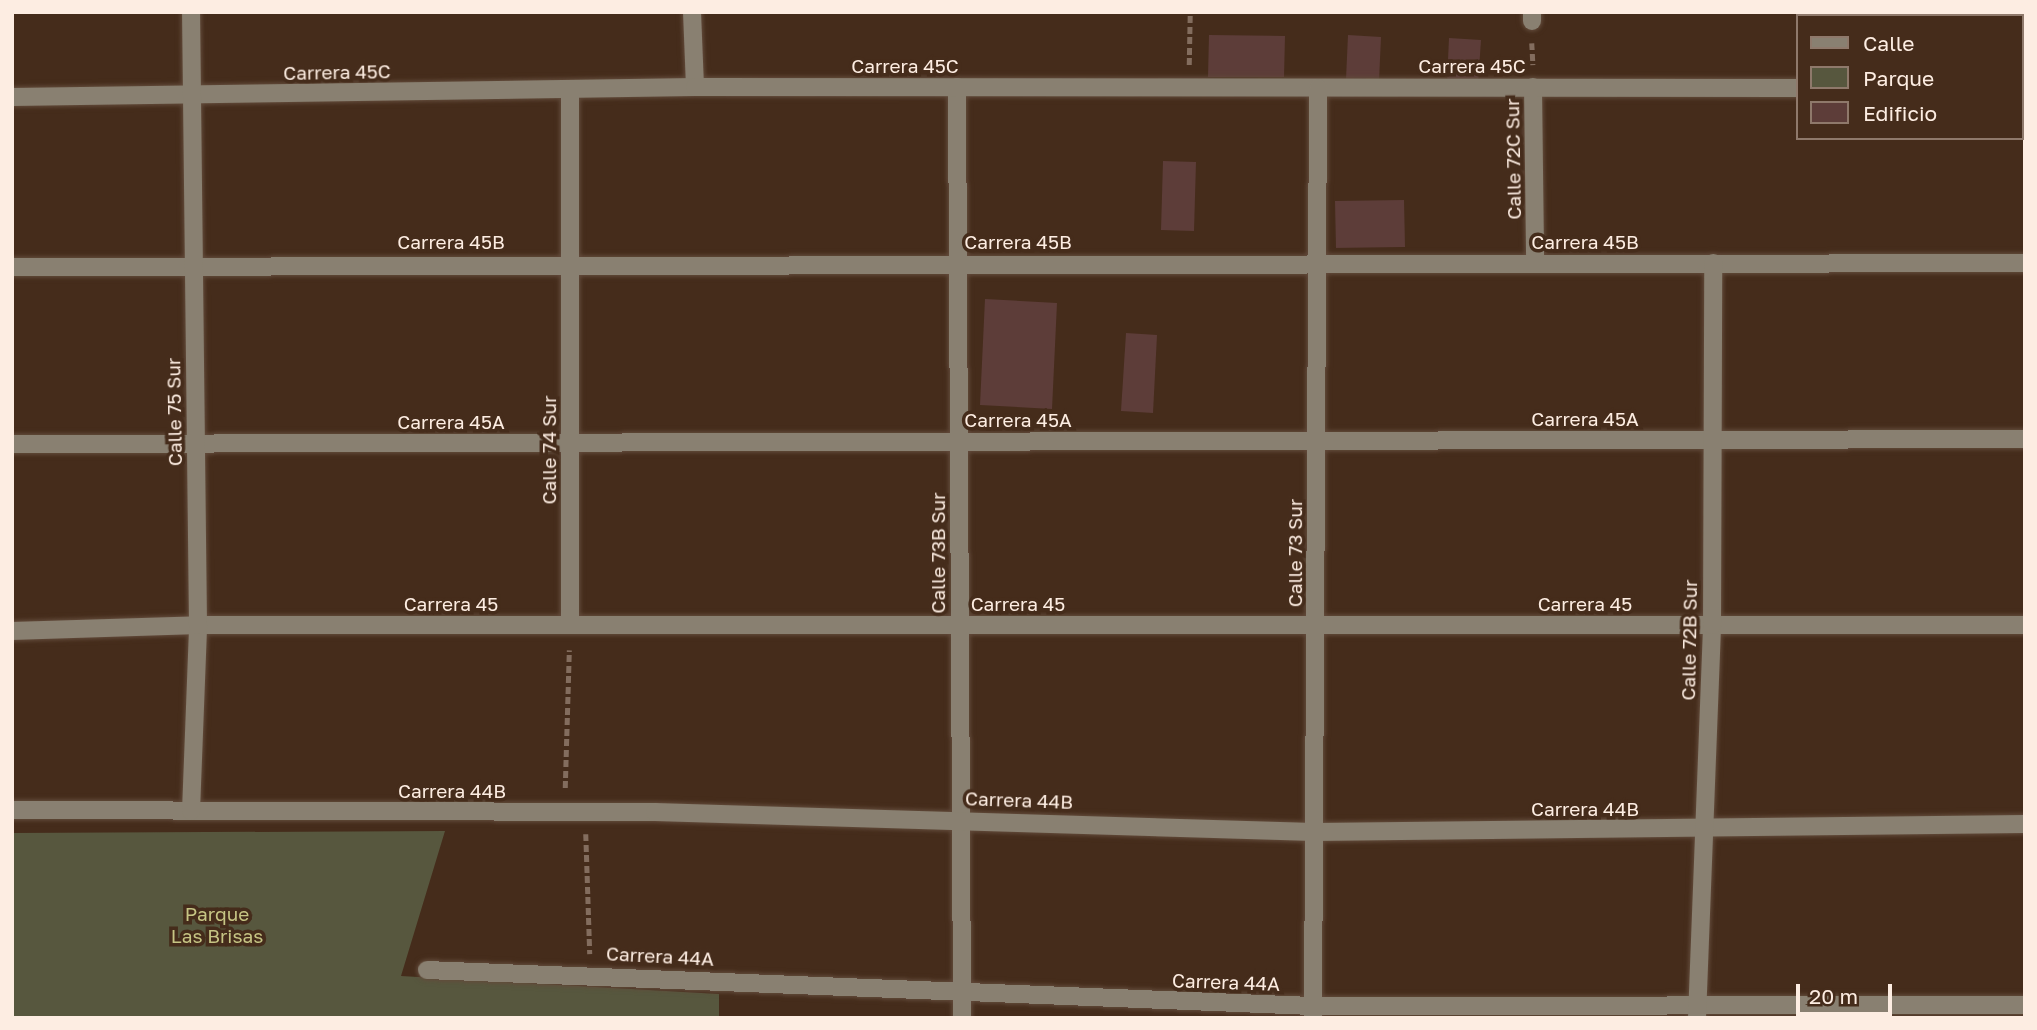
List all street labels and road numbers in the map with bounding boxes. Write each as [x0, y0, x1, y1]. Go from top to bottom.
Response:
street label: Carrera 45C [851, 55, 959, 77]
street label: Carrera 45C [1418, 55, 1526, 77]
street label: Carrera 45C [283, 60, 391, 84]
street label: Calle 72C Sur [1501, 98, 1525, 220]
street label: Carrera 45B [397, 231, 505, 253]
street label: Carrera 45B [964, 231, 1072, 253]
street label: Carrera 45B [1531, 231, 1639, 253]
street label: Calle 75 Sur [162, 358, 186, 466]
street label: Calle 74 Sur [538, 396, 560, 504]
street label: Carrera 45A [1531, 408, 1639, 430]
street label: Carrera 45A [964, 409, 1072, 431]
street label: Carrera 45A [397, 411, 505, 433]
street label: Calle 73B Sur [927, 492, 949, 614]
street label: Calle 73 Sur [1284, 499, 1306, 607]
street label: Calle 72B Sur [1677, 579, 1701, 701]
street label: Carrera 45 [404, 593, 498, 615]
street label: Carrera 45 [971, 593, 1065, 615]
street label: Carrera 45 [1538, 593, 1632, 615]
street label: Carrera 44B [398, 780, 506, 802]
street label: Carrera 44B [965, 787, 1073, 813]
street label: Carrera 44B [1531, 798, 1639, 820]
street label: Carrera 44A [606, 942, 714, 970]
street label: Carrera 44A [1172, 969, 1280, 995]

